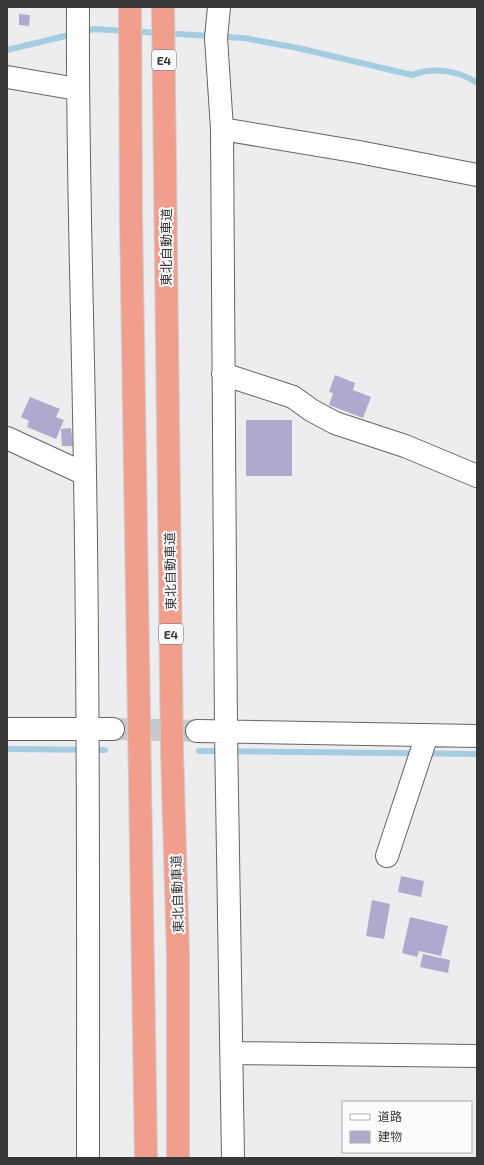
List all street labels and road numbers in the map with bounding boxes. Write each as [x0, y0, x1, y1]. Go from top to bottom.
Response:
road number: E4 [152, 50, 176, 70]
street label: 東北自動車道 [158, 208, 174, 286]
street label: 東北自動車道 [161, 532, 179, 610]
road number: E4 [159, 624, 183, 644]
street label: 東北自動車道 [168, 855, 186, 933]

